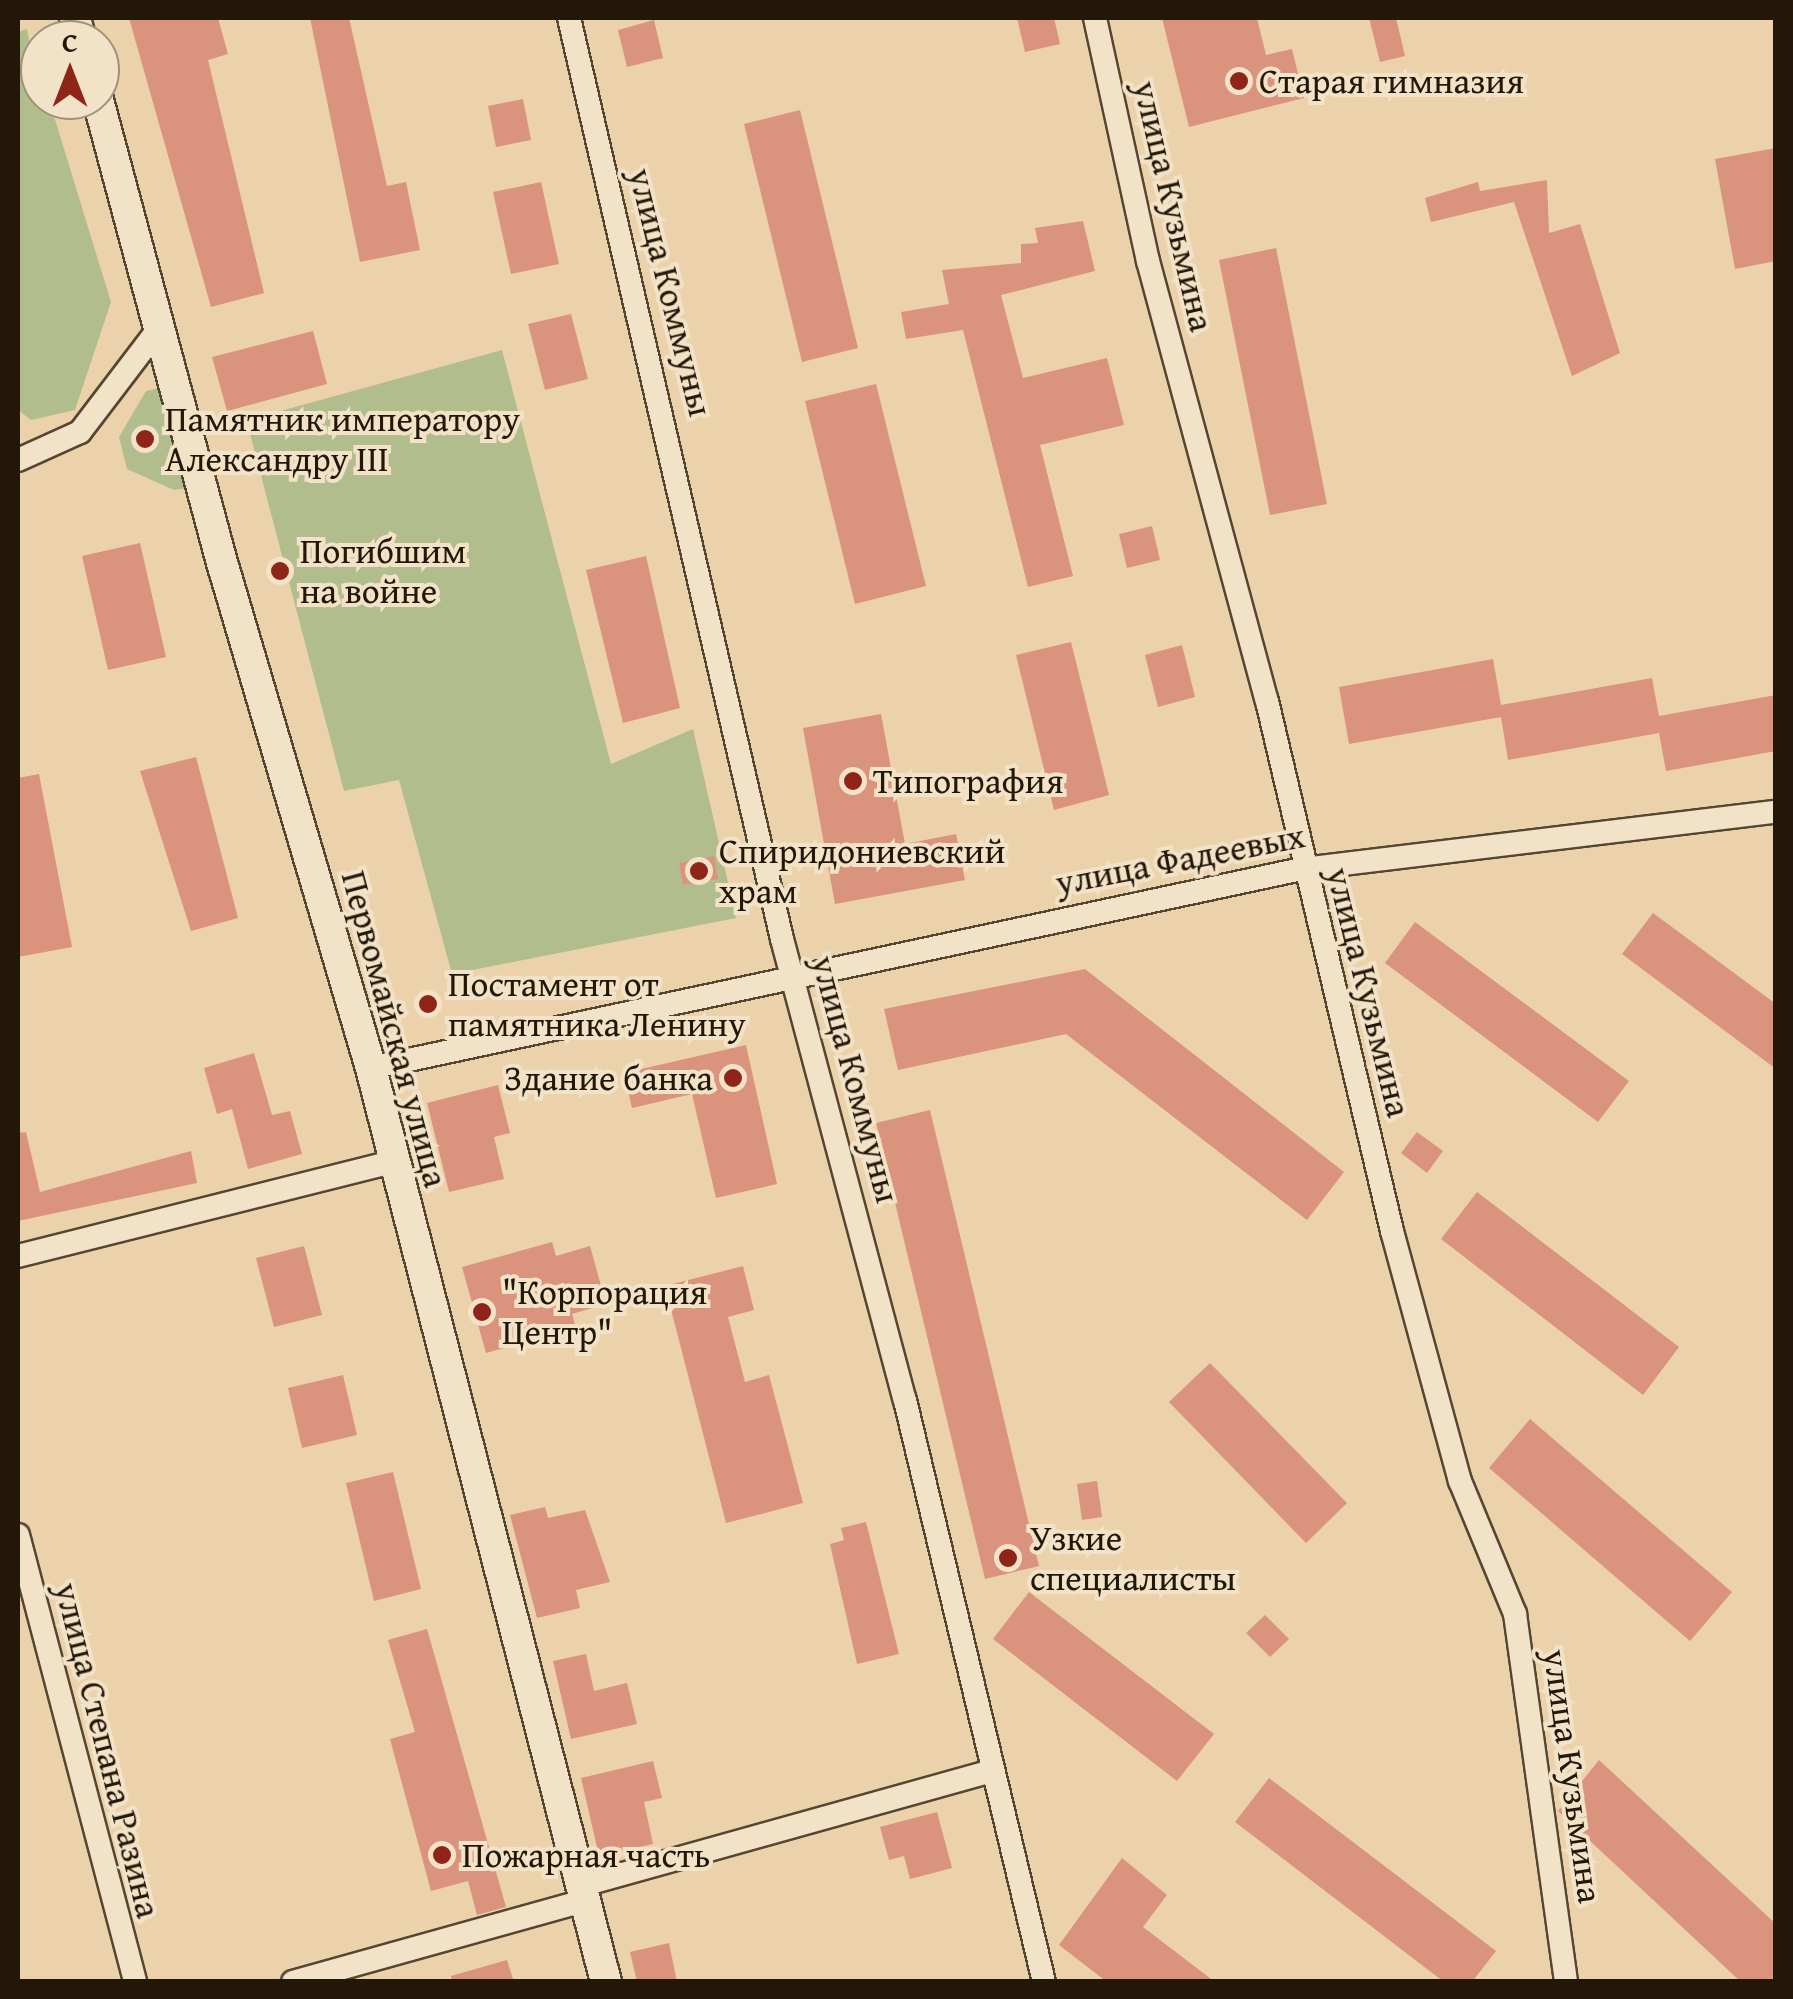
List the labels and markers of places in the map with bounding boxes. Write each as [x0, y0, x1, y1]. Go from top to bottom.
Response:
place label: Старая гимназия [1259, 60, 1524, 102]
marker: Старая гимназия [1228, 70, 1250, 92]
place label: Памятник императору Александру III [165, 398, 520, 480]
marker: Памятник императору Александру III [134, 428, 156, 450]
place label: Погибшим на войне [300, 530, 466, 612]
marker: Погибшим на войне [269, 560, 291, 582]
place label: Типография [873, 760, 1063, 802]
marker: Типография [842, 770, 864, 792]
place label: Спиридониевский храм [719, 830, 1005, 912]
marker: Спиридониевский храм [688, 860, 710, 882]
place label: Постамент от памятника Ленину [448, 963, 746, 1045]
marker: Постамент от памятника Ленину [417, 993, 439, 1015]
place label: Здание банка [504, 1057, 713, 1099]
marker: Здание банка [722, 1067, 744, 1089]
place label: "Корпорация Центр" [502, 1271, 707, 1353]
marker: "Корпорация Центр" [471, 1301, 493, 1323]
place label: Узкие специалисты [1030, 1517, 1236, 1599]
marker: Узкие специалисты [995, 1545, 1021, 1571]
place label: Пожарная часть [462, 1834, 710, 1876]
marker: Пожарная часть [431, 1844, 453, 1866]

